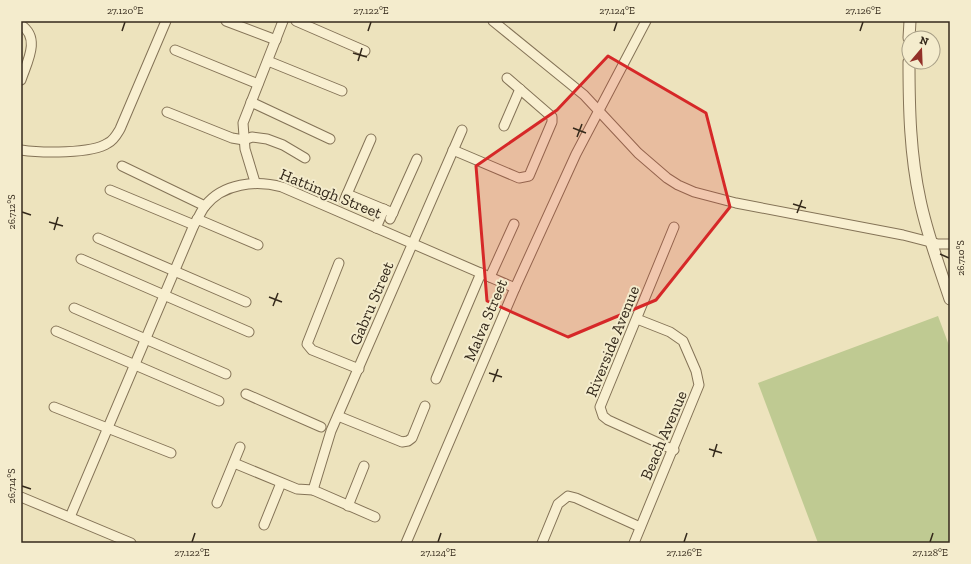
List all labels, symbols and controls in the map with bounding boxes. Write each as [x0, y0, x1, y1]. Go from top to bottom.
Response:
text: 27.120°E [107, 5, 143, 17]
text: 27.122°E [353, 5, 389, 17]
text: 27.124°E [599, 5, 635, 17]
text: 27.126°E [845, 5, 881, 17]
north arrow [901, 30, 941, 70]
text: N [918, 34, 931, 49]
street label: Hattingh Street [277, 164, 385, 223]
text: 26.712°S [6, 195, 18, 229]
text: 26.710°S [955, 240, 967, 276]
street label: Gabru Street [345, 259, 398, 348]
street label: Malva Street [460, 276, 511, 364]
street label: Riverside Avenue [582, 283, 643, 399]
street label: Beach Avenue [636, 388, 691, 483]
text: 26.714°S [6, 469, 18, 503]
text: 27.122°E [174, 547, 210, 559]
text: 27.124°E [420, 547, 456, 559]
text: 27.126°E [666, 547, 702, 559]
text: 27.128°E [912, 547, 948, 559]

